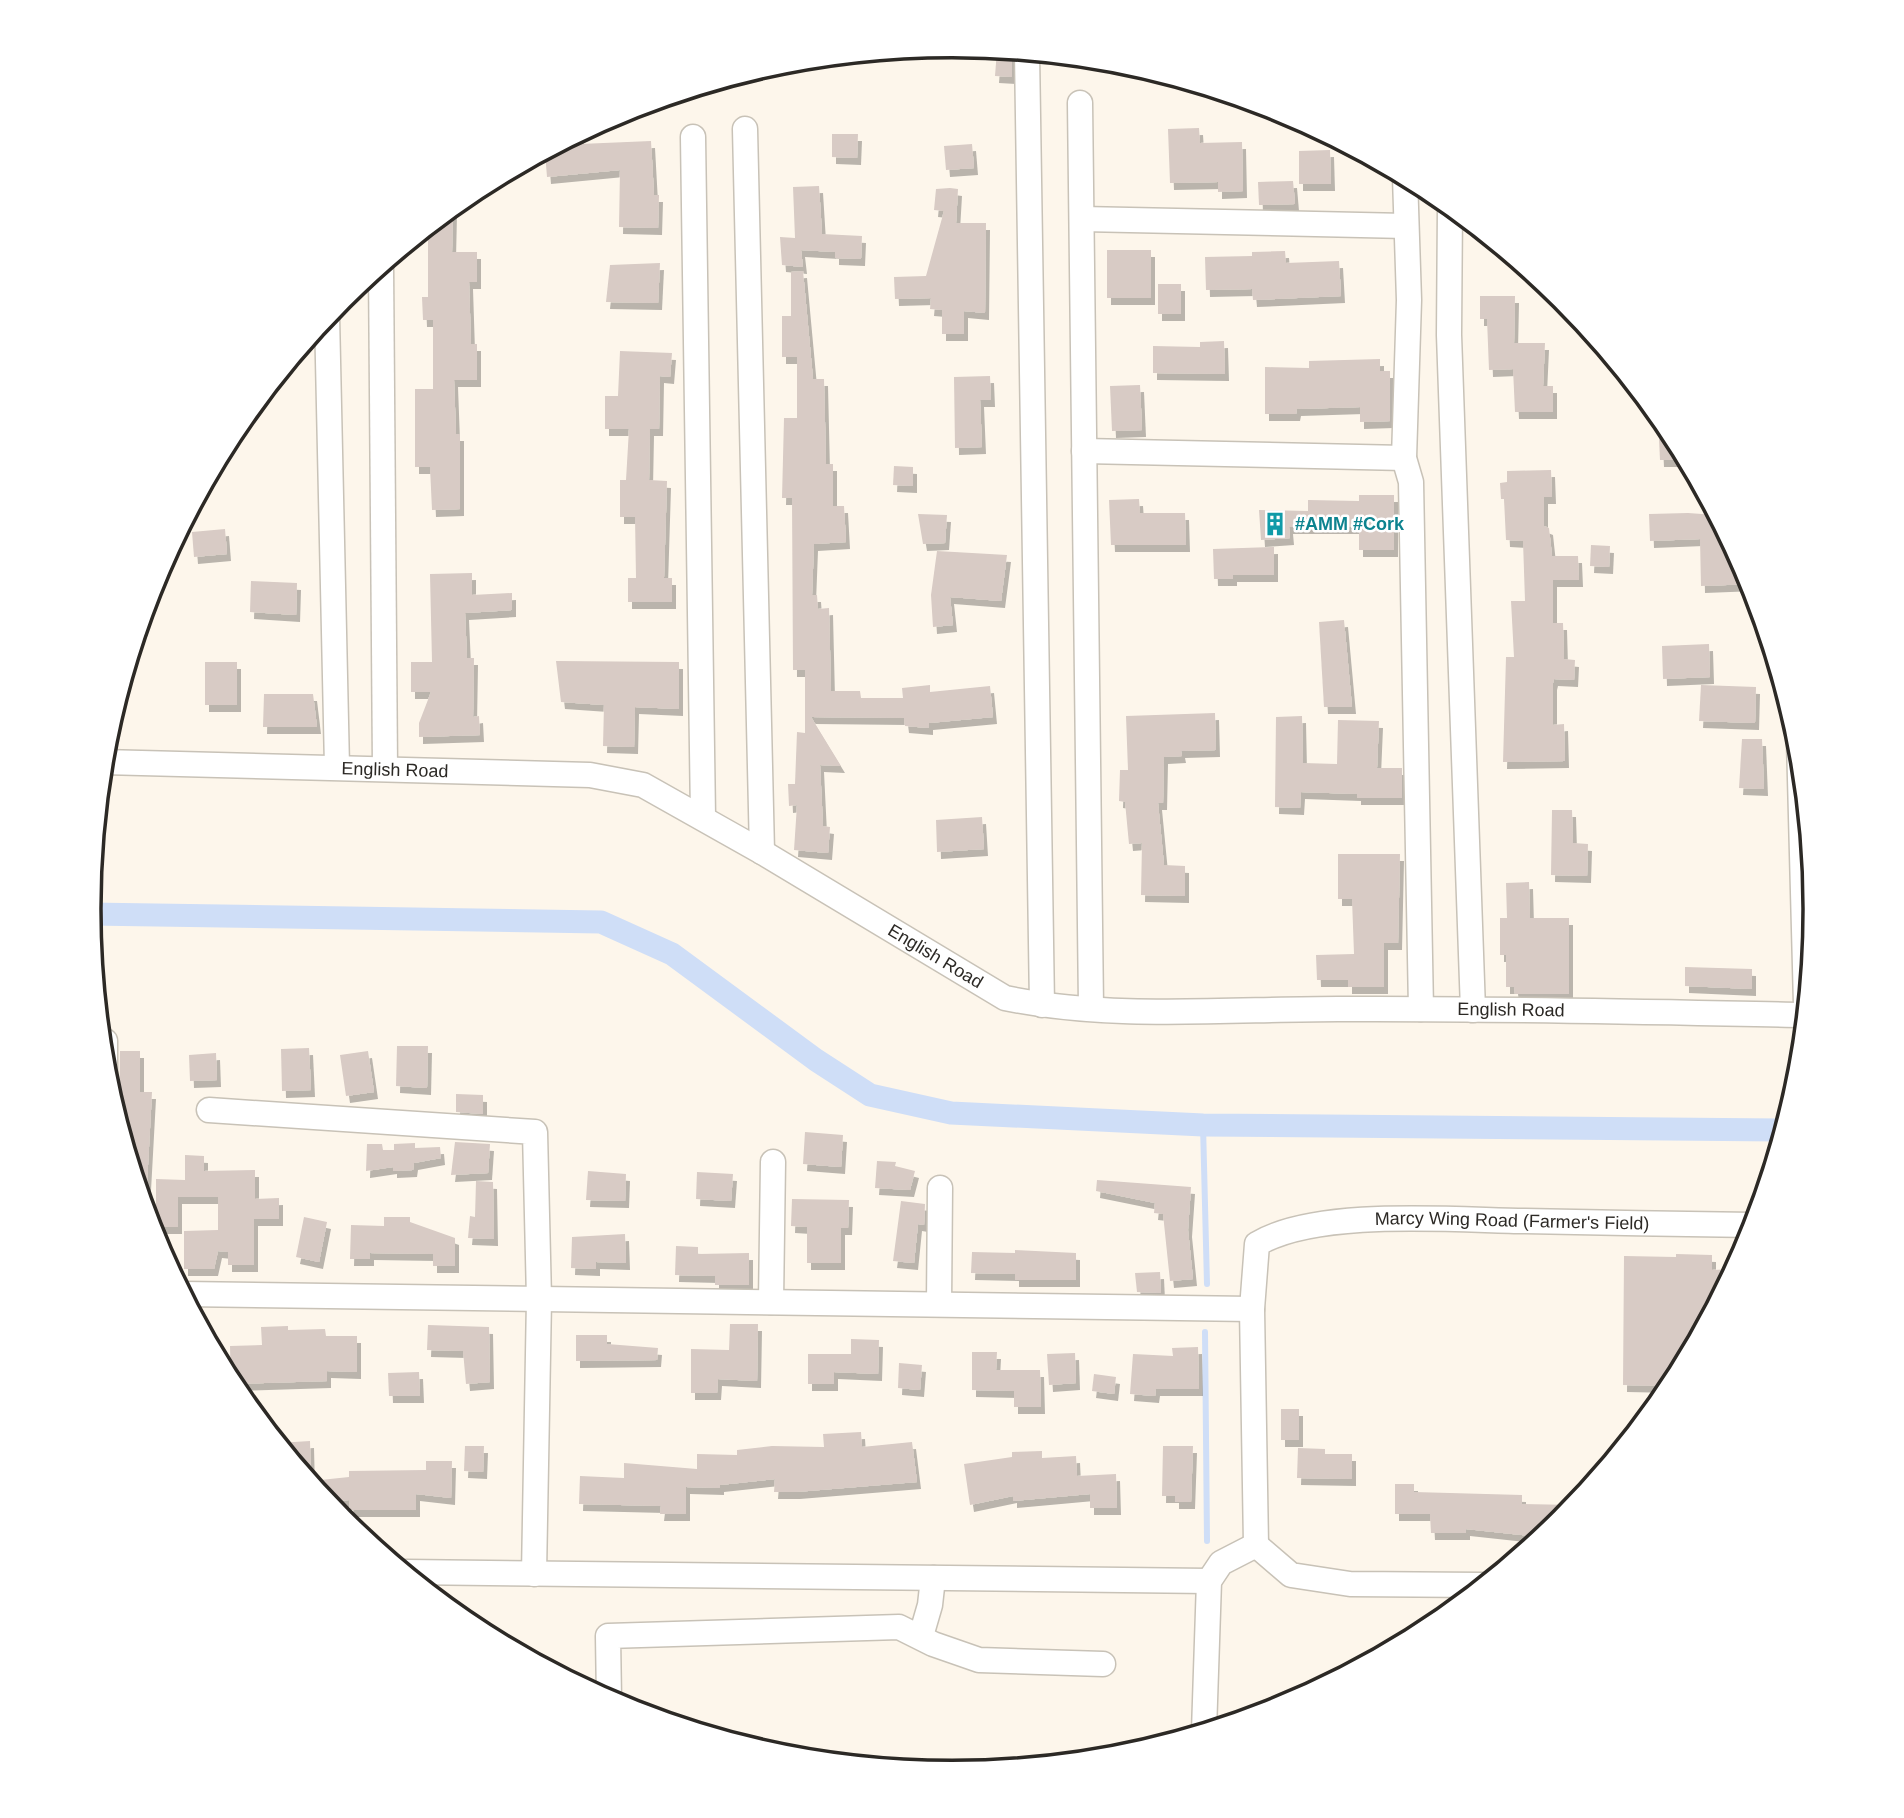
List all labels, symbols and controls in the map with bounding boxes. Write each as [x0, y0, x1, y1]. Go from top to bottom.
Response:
building icon: #AMM #Cork [1261, 510, 1289, 538]
place label: #AMM #Cork [1295, 514, 1405, 534]
street label: English Road [341, 758, 449, 781]
street label: English Road [884, 920, 986, 992]
street label: English Road [1457, 999, 1565, 1020]
street label: Marcy Wing Road (Farmer's Field) [1374, 1208, 1650, 1234]

